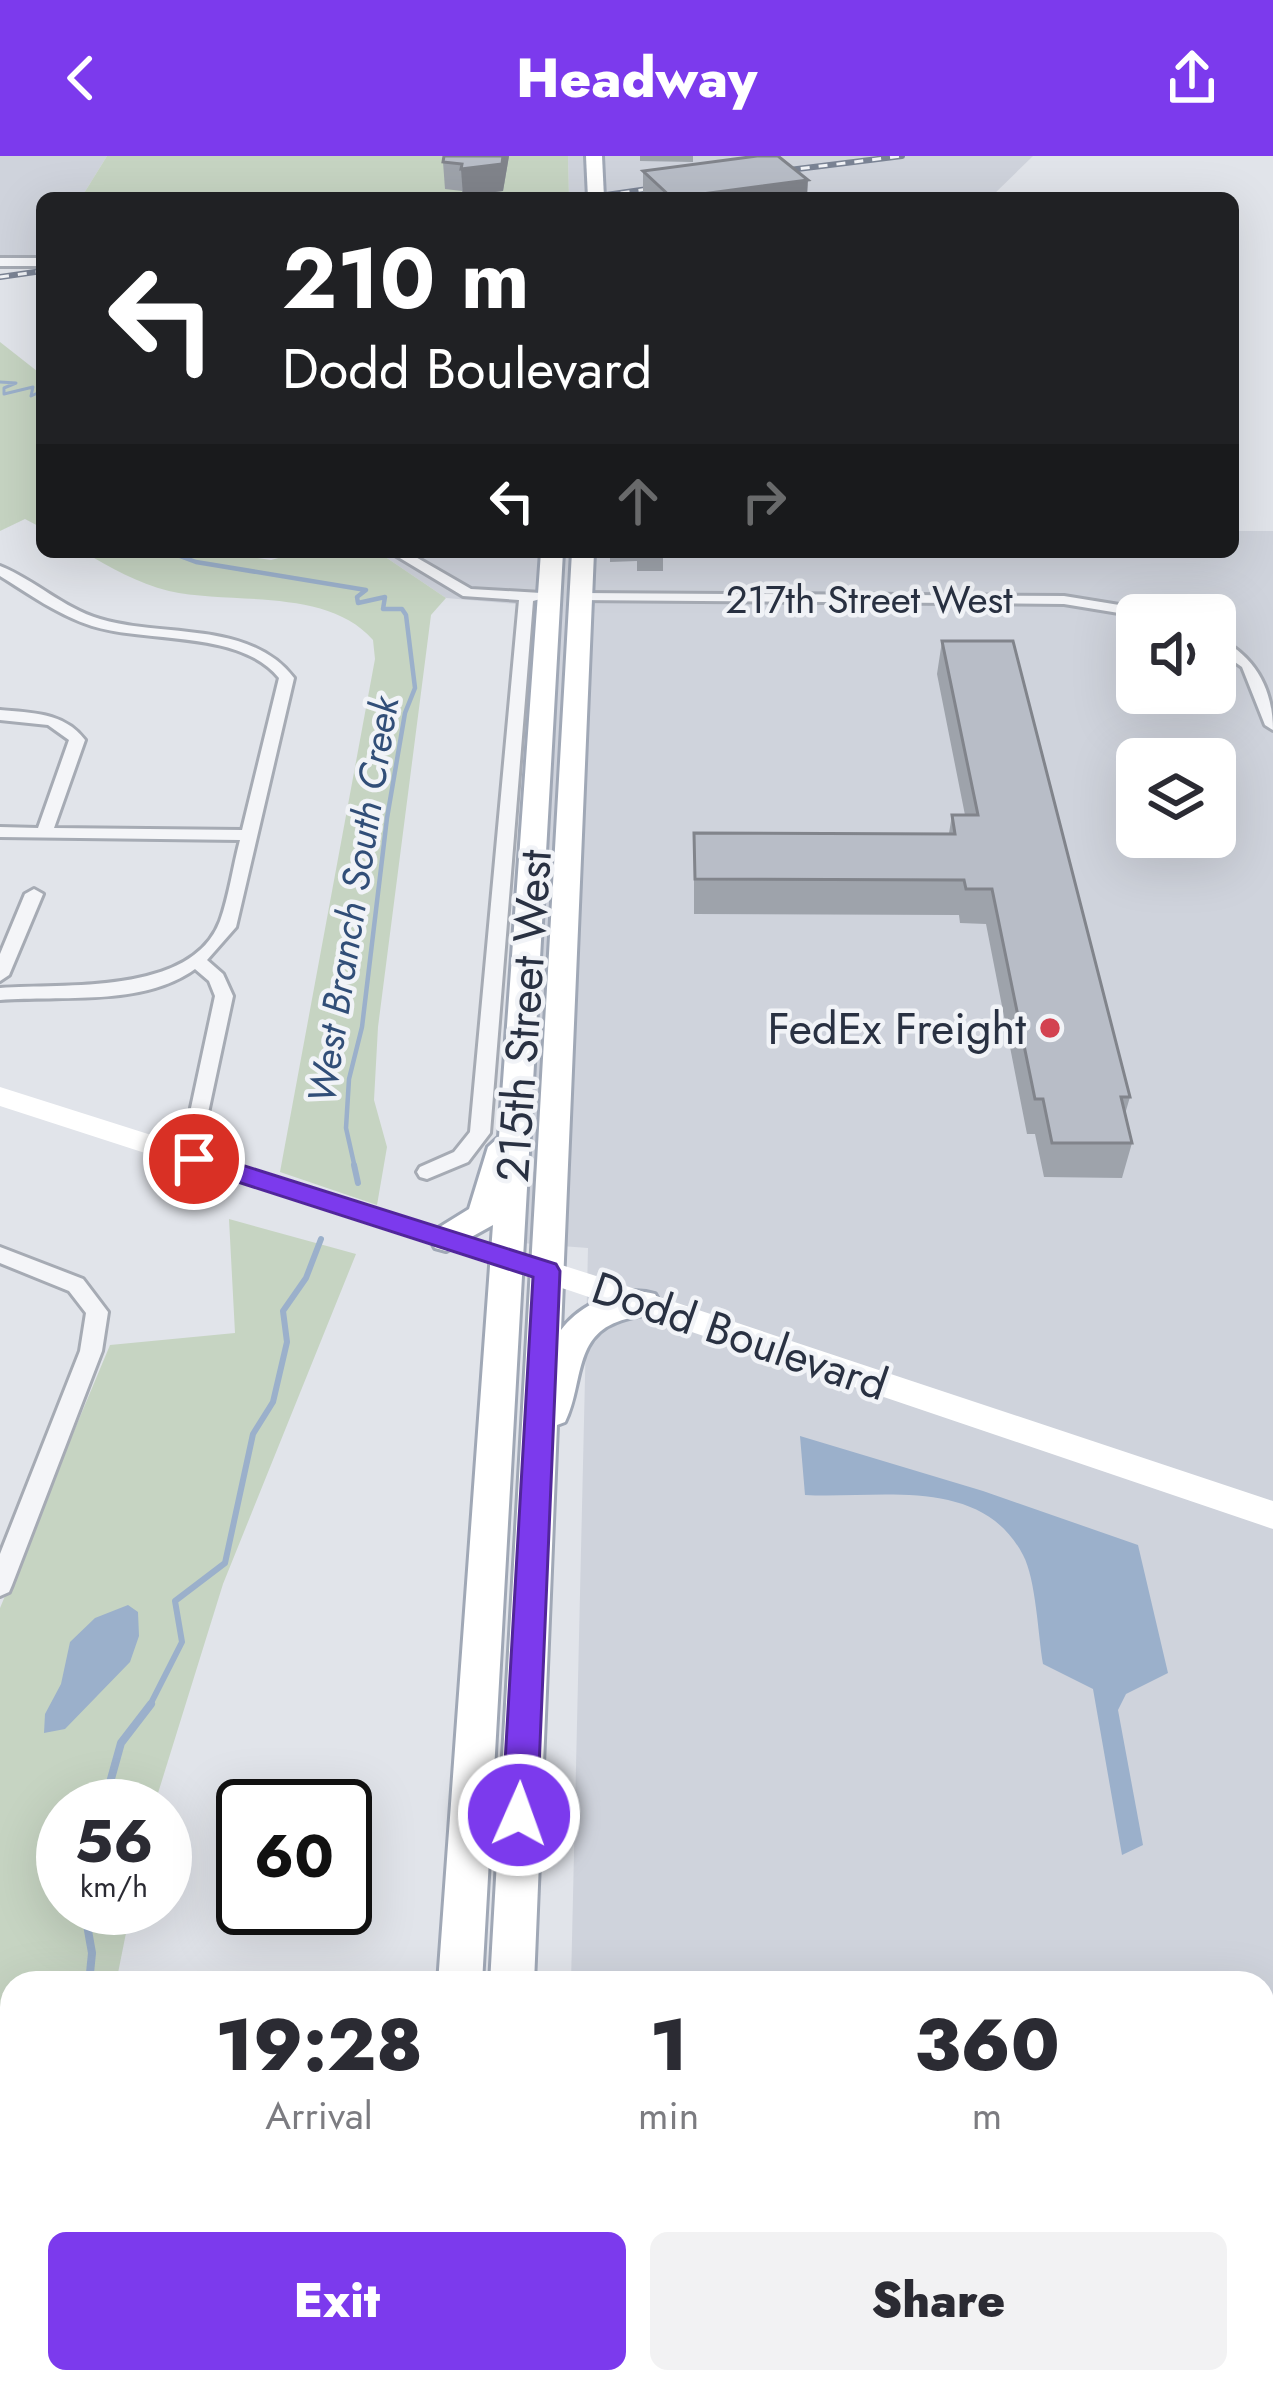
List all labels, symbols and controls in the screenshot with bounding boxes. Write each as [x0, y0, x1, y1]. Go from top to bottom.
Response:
text: Headway [516, 39, 757, 117]
icon: back [48, 45, 114, 111]
icon: share [1159, 45, 1225, 111]
text: 210 m [282, 218, 530, 340]
icon: left [84, 240, 240, 396]
text: Dodd Boulevard [282, 330, 652, 408]
icon: left [479, 468, 545, 534]
icon: ahead [605, 468, 671, 534]
icon: right [731, 468, 797, 534]
street label: 217th Street West [725, 571, 1013, 628]
map controls [1116, 594, 1236, 858]
button: sound [1116, 594, 1236, 714]
water label: West Branch South Creek [293, 690, 414, 1107]
button: layers [1116, 738, 1236, 858]
street label: 215th Street West [480, 847, 568, 1184]
place label: FedEx Freight [768, 996, 1026, 1061]
marker: FedEx Freight [1037, 1015, 1063, 1041]
pin [143, 1108, 245, 1210]
icon: arrive [161, 1126, 227, 1192]
street label: Dodd Boulevard [583, 1255, 897, 1417]
position arrow [456, 1752, 582, 1878]
speed limit sign: 60 [216, 1779, 372, 1935]
text: 56 [75, 1798, 153, 1885]
text: km/h [80, 1865, 148, 1908]
text: 19:28 [215, 1993, 423, 2097]
text: 1 [650, 1993, 688, 2097]
text: 360 [914, 1993, 1060, 2097]
text: Arrival [265, 2087, 373, 2144]
text: min [638, 2087, 699, 2144]
text: m [972, 2087, 1002, 2144]
button: Exit [48, 2232, 626, 2370]
button: Share [650, 2232, 1227, 2370]

